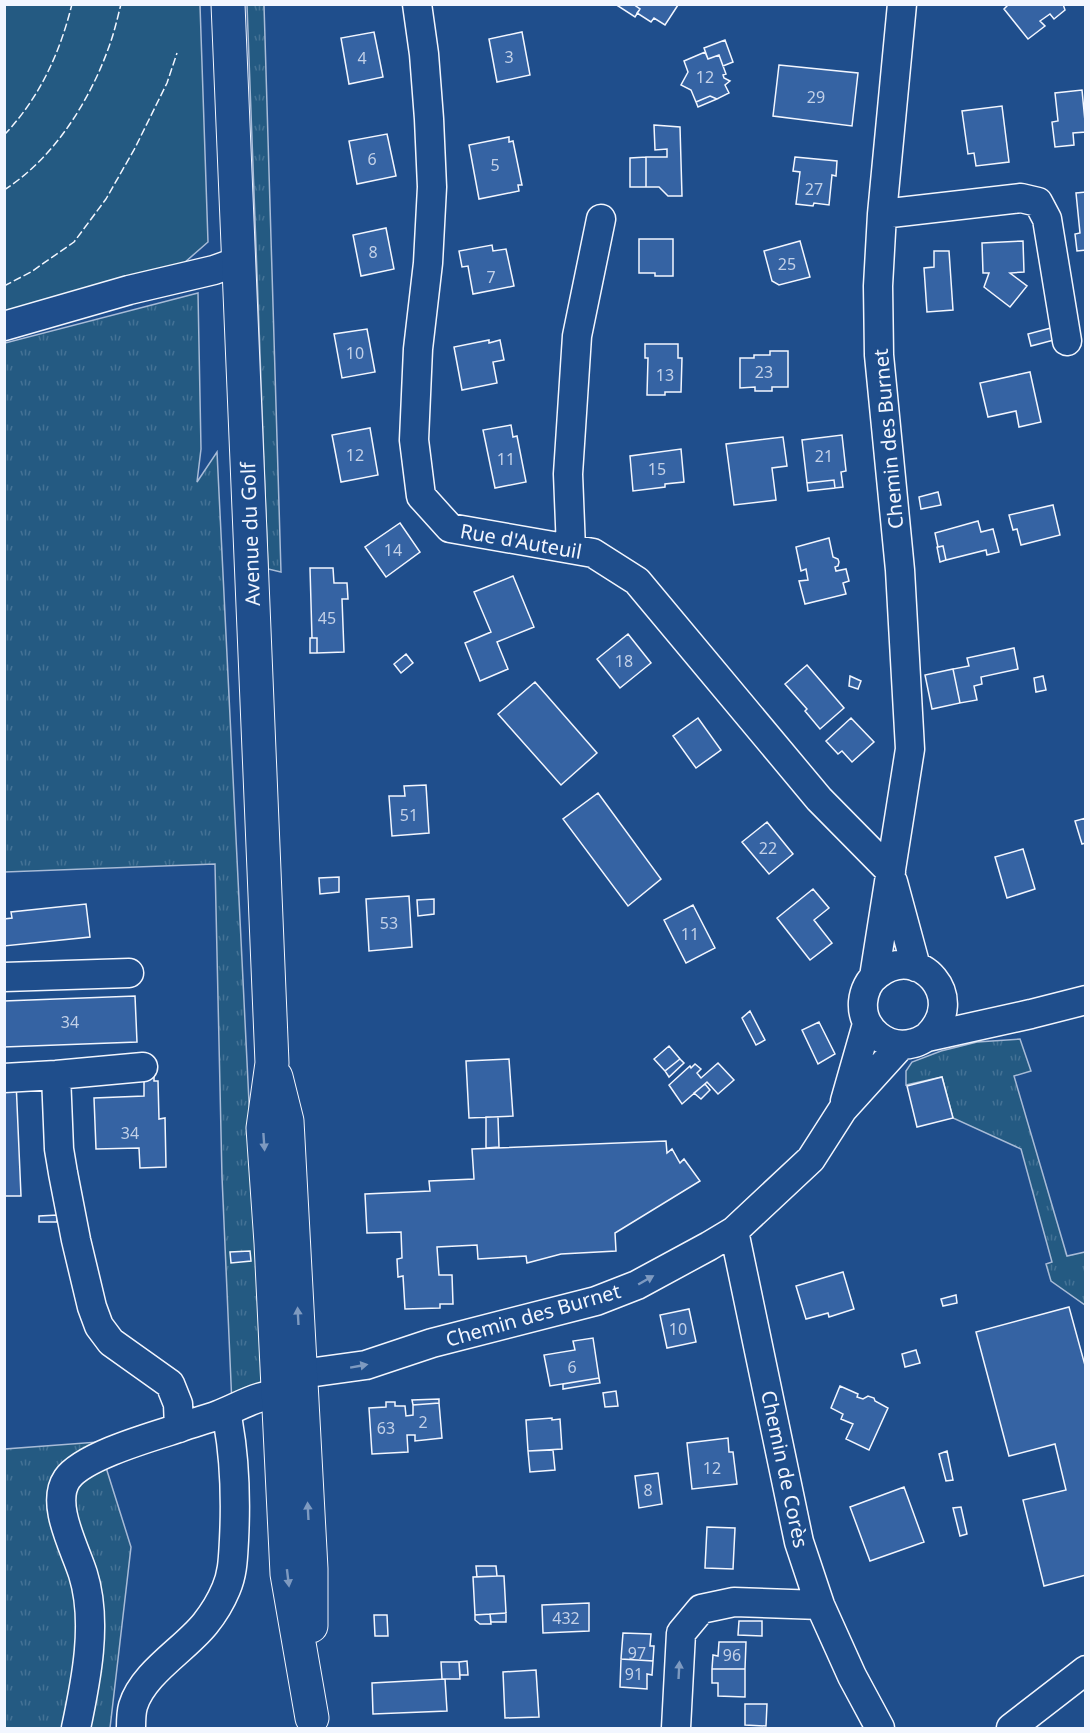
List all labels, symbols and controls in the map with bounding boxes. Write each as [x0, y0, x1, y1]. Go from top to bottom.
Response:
house number: 3 [504, 46, 514, 68]
house number: 4 [357, 47, 367, 69]
house number: 12 [696, 66, 714, 88]
house number: 29 [807, 86, 825, 108]
house number: 6 [367, 148, 377, 170]
house number: 5 [490, 154, 500, 176]
house number: 27 [805, 178, 823, 200]
house number: 8 [368, 241, 378, 263]
house number: 25 [778, 253, 796, 275]
house number: 7 [486, 266, 496, 288]
house number: 10 [346, 342, 364, 364]
street label: Chemin des Burnet [867, 348, 909, 530]
house number: 23 [755, 361, 773, 383]
house number: 13 [656, 364, 674, 386]
house number: 12 [346, 444, 364, 466]
house number: 21 [815, 445, 833, 467]
house number: 11 [497, 448, 515, 470]
house number: 15 [648, 458, 666, 480]
street label: Avenue du Golf [234, 460, 266, 606]
street label: Rue d'Auteuil [458, 517, 584, 565]
house number: 14 [384, 539, 402, 561]
house number: 45 [318, 607, 336, 629]
house number: 18 [615, 650, 633, 672]
house number: 51 [400, 804, 418, 826]
house number: 22 [759, 837, 777, 859]
house number: 53 [380, 912, 398, 934]
house number: 11 [681, 923, 699, 945]
house number: 34 [61, 1011, 79, 1033]
house number: 34 [121, 1122, 139, 1144]
one-way arrow [259, 1133, 268, 1152]
one-way arrow [638, 1275, 655, 1285]
street label: Chemin des Burnet [443, 1277, 623, 1353]
one-way arrow [294, 1307, 303, 1326]
house number: 10 [669, 1318, 687, 1340]
house number: 6 [567, 1356, 577, 1378]
one-way arrow [350, 1361, 369, 1370]
street label: Chemin de Corès [755, 1388, 815, 1550]
house number: 2 [418, 1411, 428, 1433]
house number: 63 [377, 1417, 395, 1439]
house number: 12 [703, 1457, 721, 1479]
house number: 8 [643, 1479, 653, 1501]
one-way arrow [304, 1502, 313, 1521]
one-way arrow [283, 1568, 292, 1587]
house number: 432 [552, 1607, 580, 1629]
house number: 97 [628, 1642, 646, 1664]
house number: 96 [723, 1644, 741, 1666]
one-way arrow [674, 1661, 683, 1680]
house number: 91 [625, 1663, 643, 1685]

